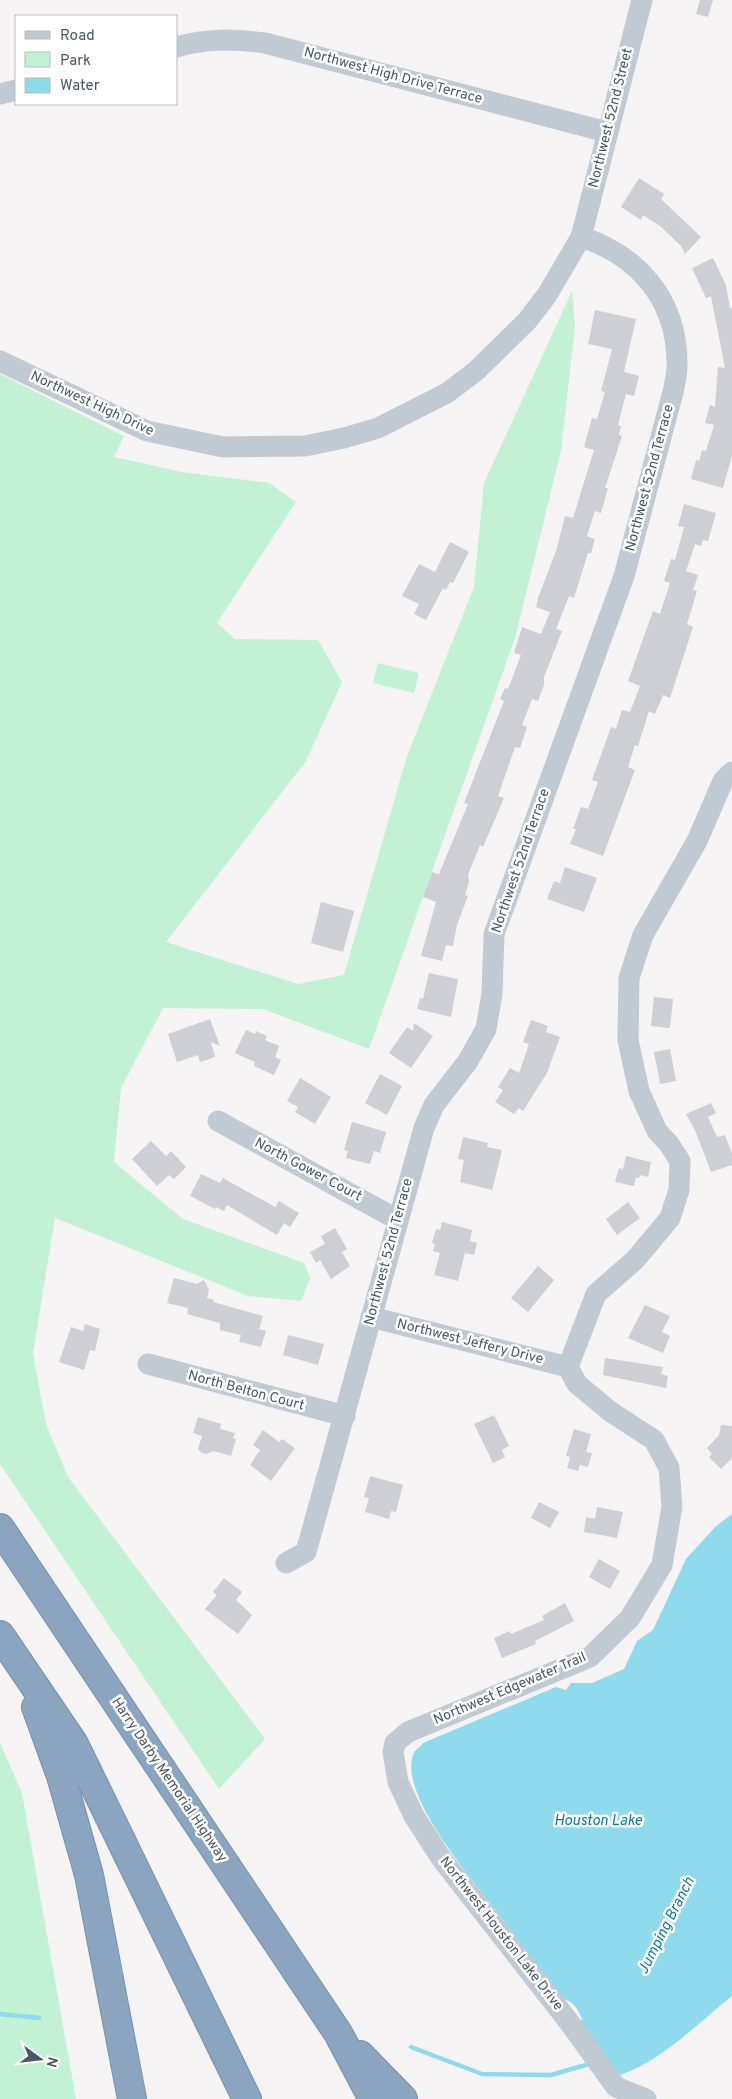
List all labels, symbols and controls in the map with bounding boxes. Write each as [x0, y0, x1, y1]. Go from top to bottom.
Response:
legend [15, 15, 178, 105]
text: Road [60, 27, 95, 46]
street label: Northwest High Drive Terrace [302, 44, 484, 108]
street label: Northwest 52nd Street [585, 46, 637, 190]
text: Park [60, 52, 91, 71]
text: Water [60, 77, 100, 96]
street label: Northwest High Drive [28, 368, 156, 440]
street label: Northwest 52nd Terrace [622, 403, 678, 553]
street label: Northwest 52nd Terrace [488, 787, 554, 935]
street label: North Gower Court [251, 1135, 365, 1205]
street label: Northwest 52nd Terrace [361, 1177, 417, 1327]
street label: Northwest Jeffery Drive [395, 1316, 545, 1368]
street label: North Belton Court [186, 1367, 306, 1415]
street label: Northwest Edgewater Trail [431, 1649, 589, 1729]
street label: Harry Darby Memorial Highway [107, 1694, 231, 1866]
water label: Houston Lake [554, 1812, 642, 1831]
street label: Northwest Houston Lake Drive [436, 1854, 566, 2014]
water label: Jumping Branch [634, 1874, 700, 1978]
north arrow [15, 2034, 65, 2084]
text: N [42, 2055, 61, 2069]

